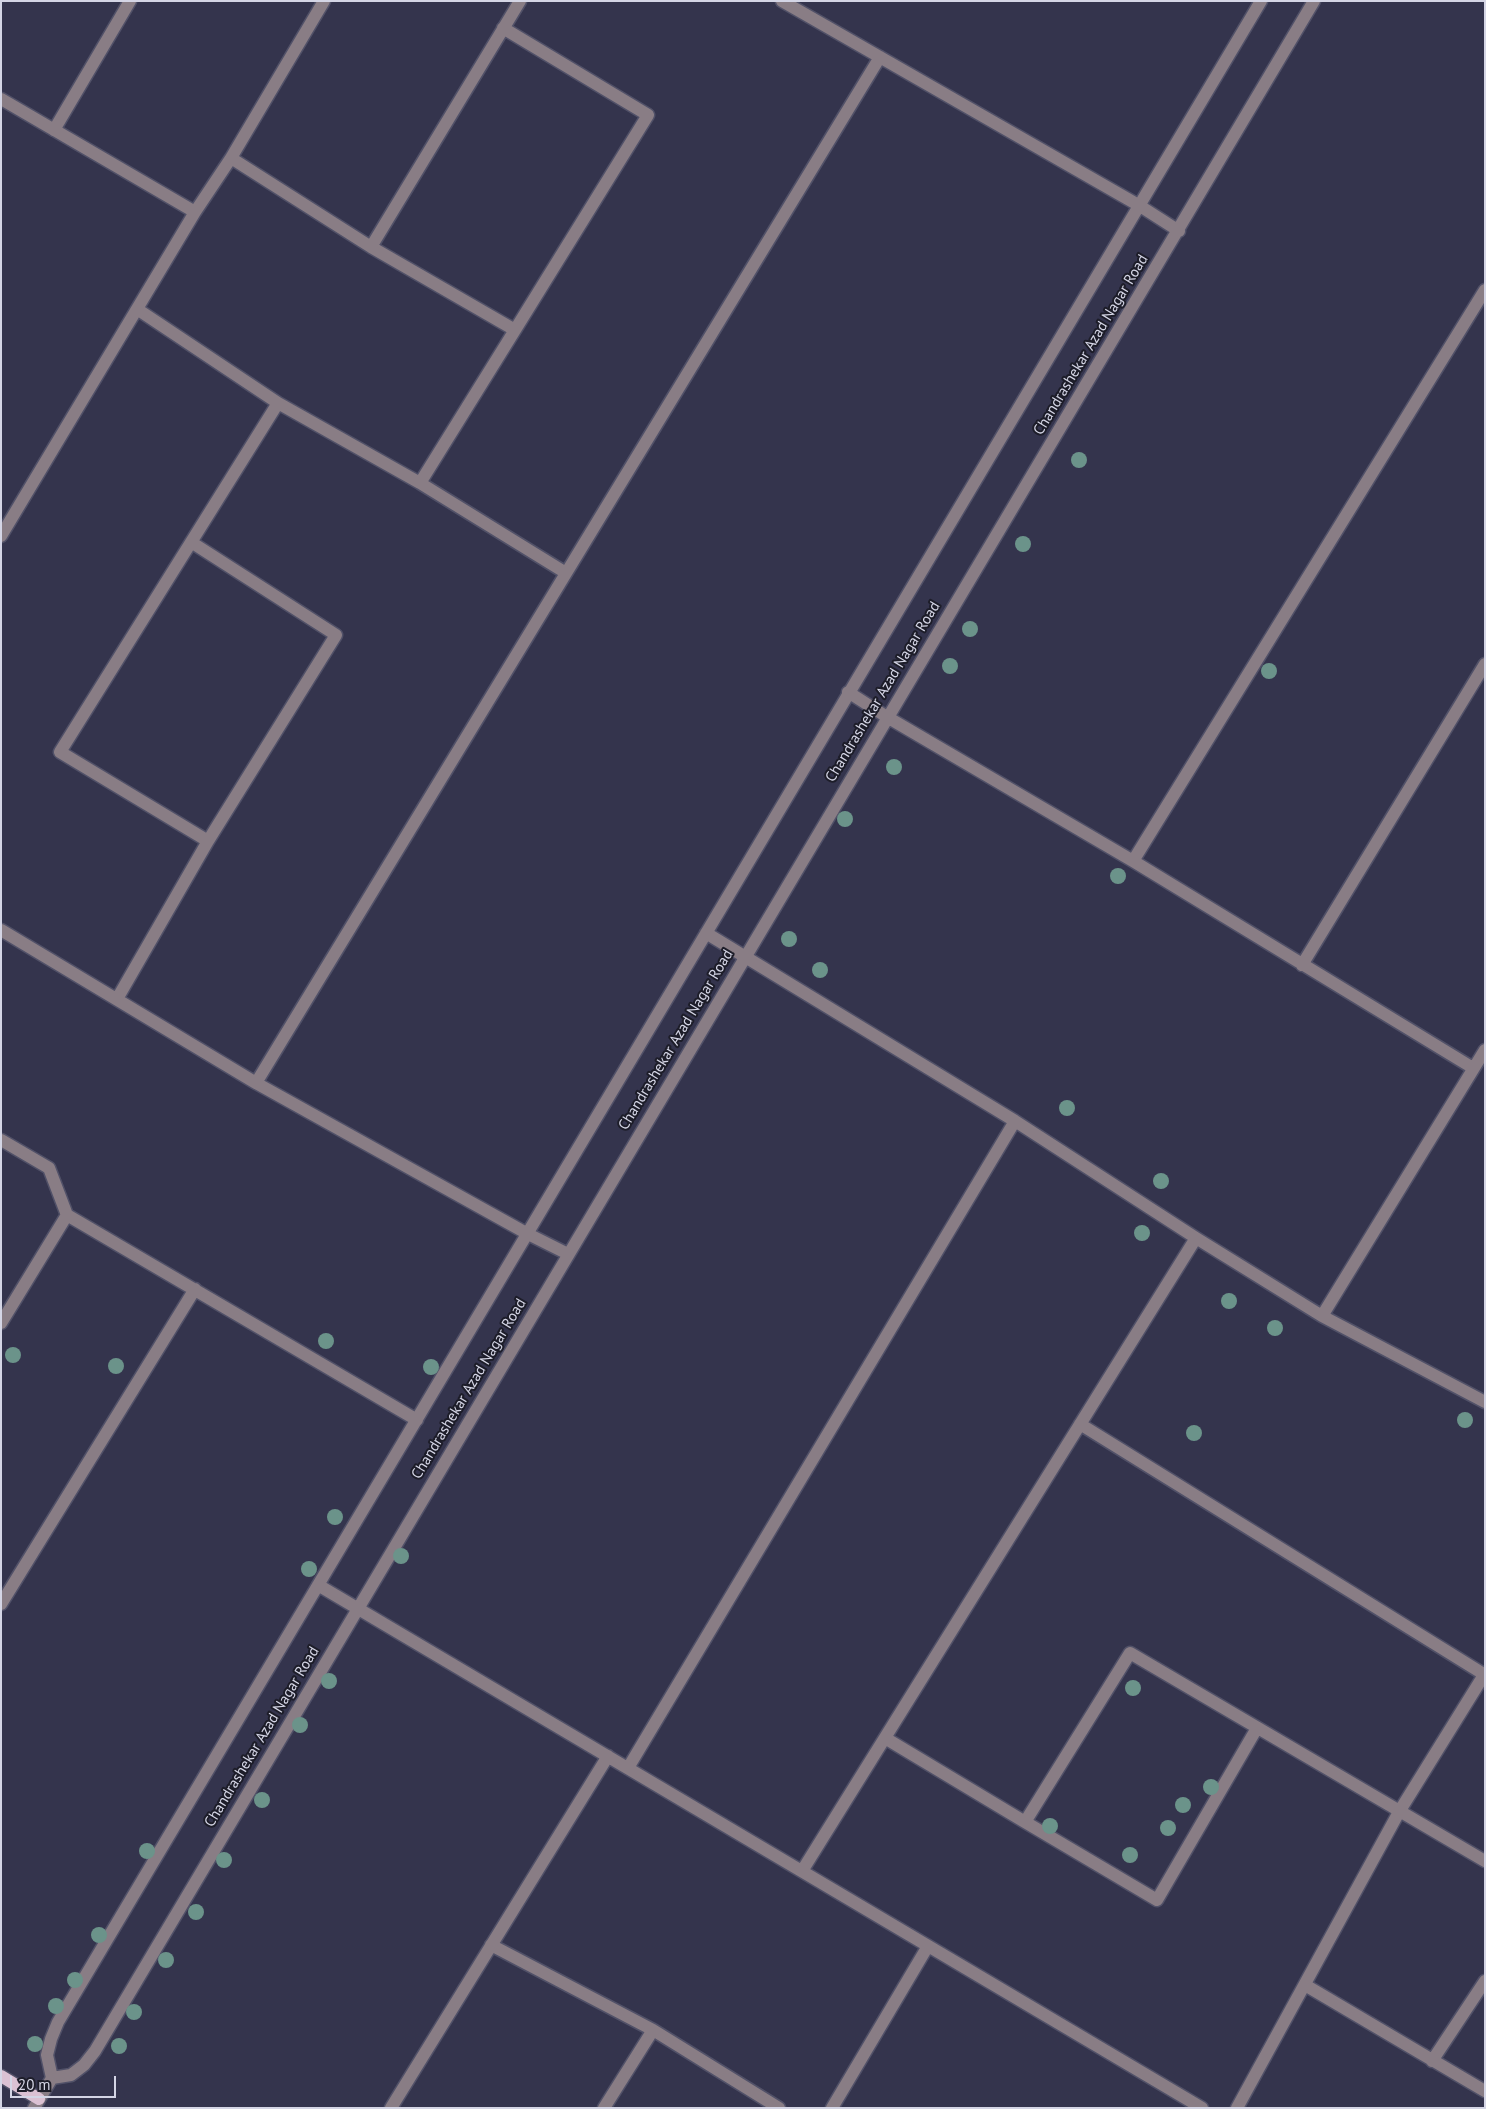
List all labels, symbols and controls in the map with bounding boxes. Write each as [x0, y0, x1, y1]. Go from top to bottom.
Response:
street label: Chandrashekar Azad Nagar Road [1030, 251, 1152, 439]
street label: Chandrashekar Azad Nagar Road [822, 598, 944, 786]
street label: Chandrashekar Azad Nagar Road [615, 946, 737, 1134]
street label: Chandrashekar Azad Nagar Road [408, 1295, 530, 1483]
street label: Chandrashekar Azad Nagar Road [201, 1643, 323, 1831]
scale bar [12, 2066, 119, 2098]
text: 20 m [18, 2075, 51, 2094]

